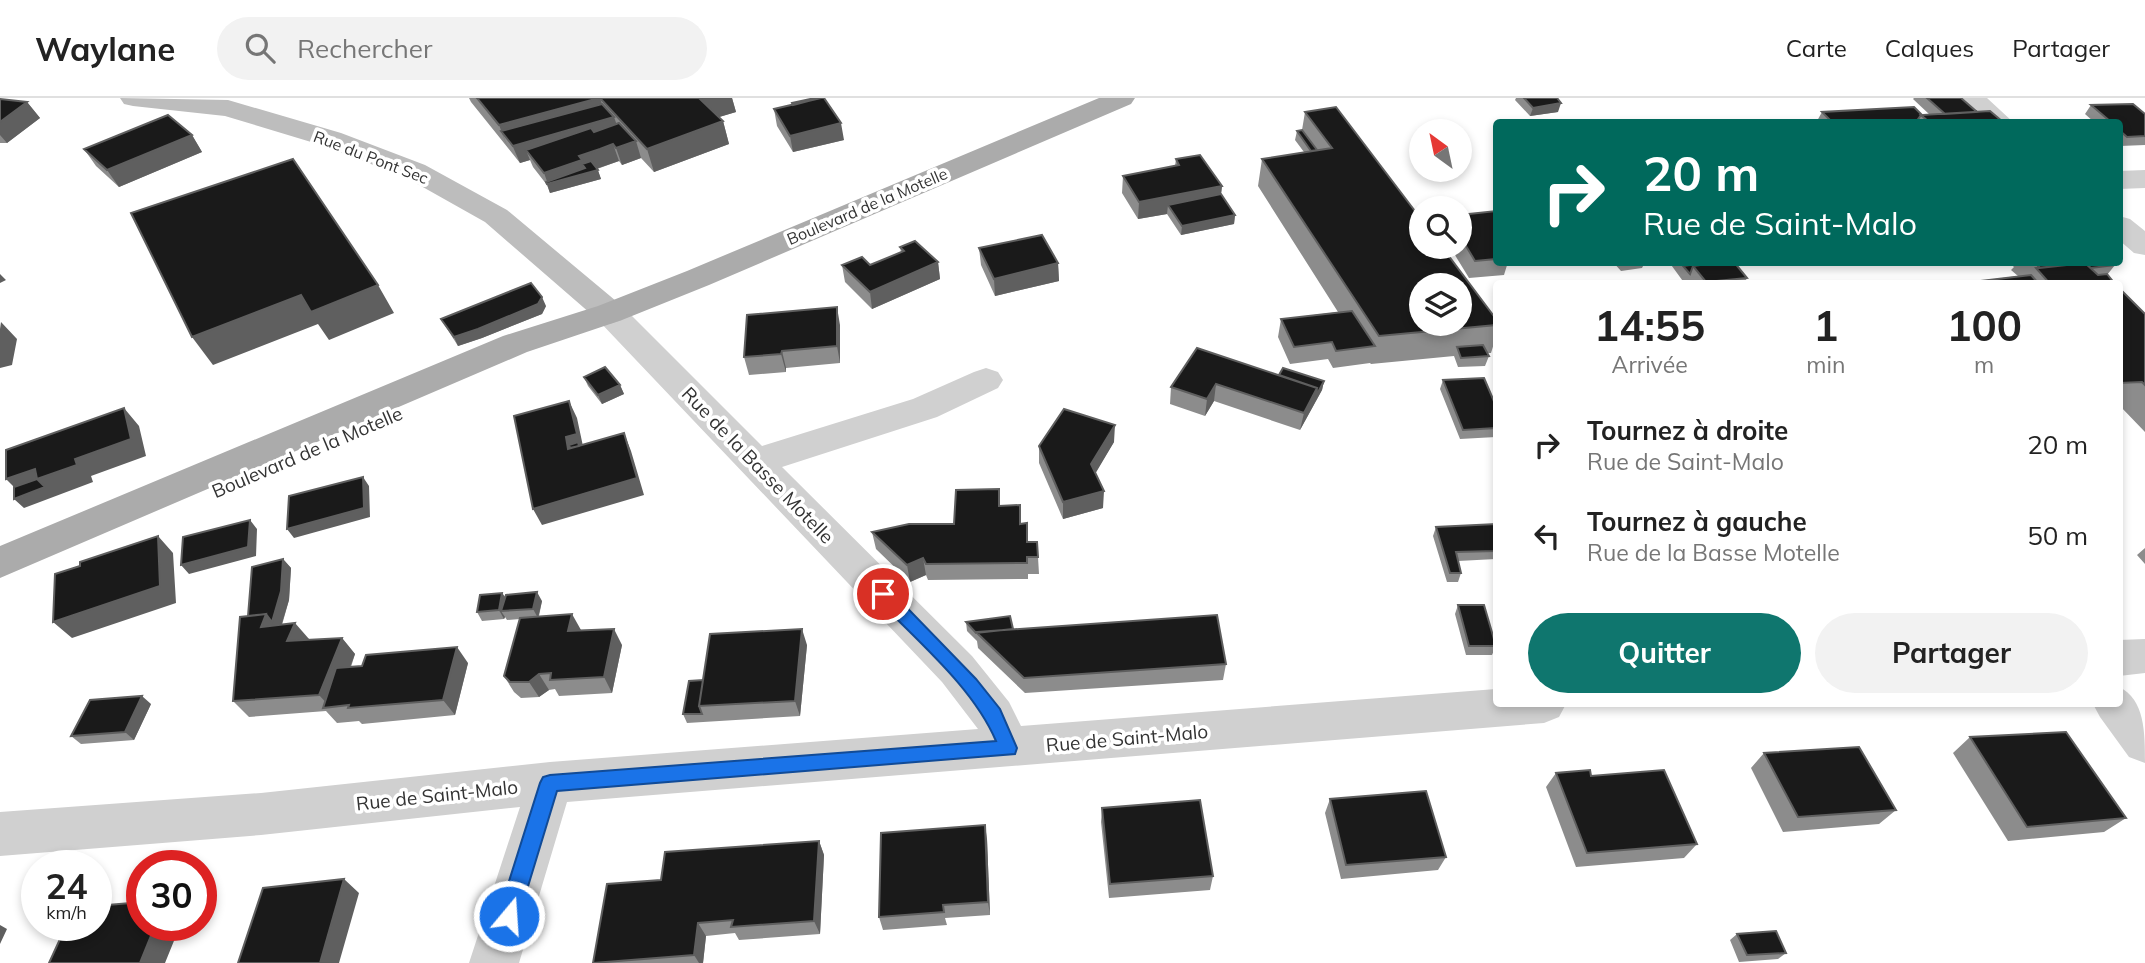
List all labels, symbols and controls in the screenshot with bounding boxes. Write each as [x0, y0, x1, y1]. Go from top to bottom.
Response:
search box [217, 17, 707, 80]
text: Waylane [35, 28, 175, 69]
icon: search [241, 29, 279, 67]
text: Rechercher [297, 32, 432, 65]
text: Carte [1786, 33, 1847, 63]
text: Calques [1885, 33, 1974, 63]
text: Partager [2012, 33, 2110, 63]
north arrow [1409, 119, 1472, 182]
map controls [1409, 119, 1472, 336]
street label: Rue du Pont Sec [311, 126, 431, 188]
text: 20 m [1643, 142, 1759, 203]
icon: right [1528, 147, 1619, 238]
street label: Boulevard de la Motelle [784, 163, 950, 249]
button: search [1409, 196, 1472, 259]
text: Rue de Saint-Malo [1643, 203, 1917, 243]
button: layers [1409, 273, 1472, 336]
text: 14:55 [1594, 299, 1705, 352]
text: 1 [1813, 299, 1838, 352]
text: 100 [1946, 299, 2022, 352]
text: Arrivée [1612, 350, 1688, 379]
text: min [1806, 350, 1845, 379]
text: m [1974, 350, 1994, 379]
street label: Rue de la Basse Motelle [677, 382, 839, 548]
street label: Boulevard de la Motelle [208, 401, 406, 503]
text: Tournez à droite [1587, 414, 1788, 447]
icon: right [1528, 426, 1566, 464]
text: 20 m [2027, 428, 2088, 461]
text: Rue de Saint-Malo [1587, 447, 1784, 476]
text: Tournez à gauche [1587, 505, 1807, 538]
icon: left [1528, 517, 1566, 555]
text: 50 m [2027, 519, 2088, 552]
text: Rue de la Basse Motelle [1587, 538, 1840, 567]
pin [853, 564, 913, 624]
icon: arrive [864, 575, 902, 613]
button: Quitter [1528, 613, 1801, 693]
button: Partager [1815, 613, 2088, 693]
street label: Rue de Saint-Malo [1045, 719, 1209, 757]
street label: Rue de Saint-Malo [355, 775, 519, 815]
speed limit sign: 30 [126, 850, 217, 941]
text: 24 [45, 864, 88, 908]
position arrow [472, 879, 546, 953]
text: km/h [46, 901, 87, 924]

